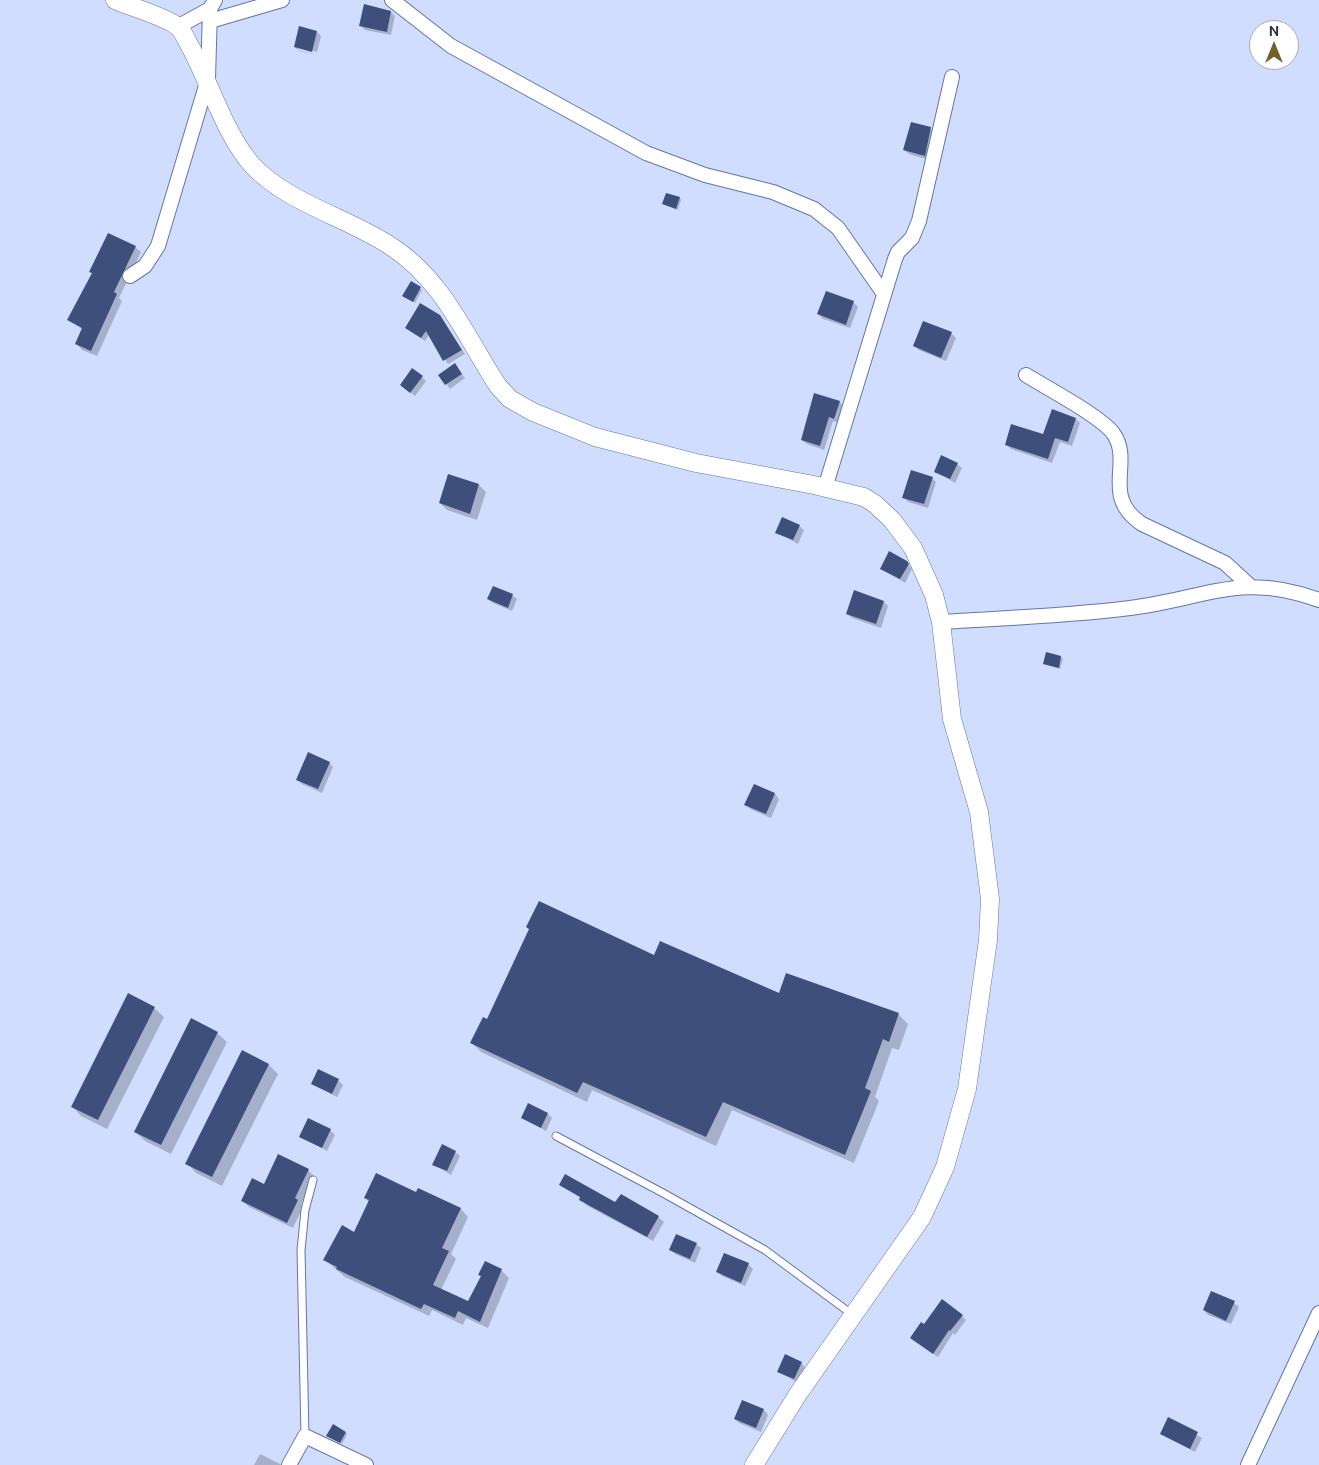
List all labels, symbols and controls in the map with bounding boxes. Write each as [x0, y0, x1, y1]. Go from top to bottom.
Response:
north arrow [1249, 20, 1299, 70]
text: N [1269, 23, 1279, 39]

